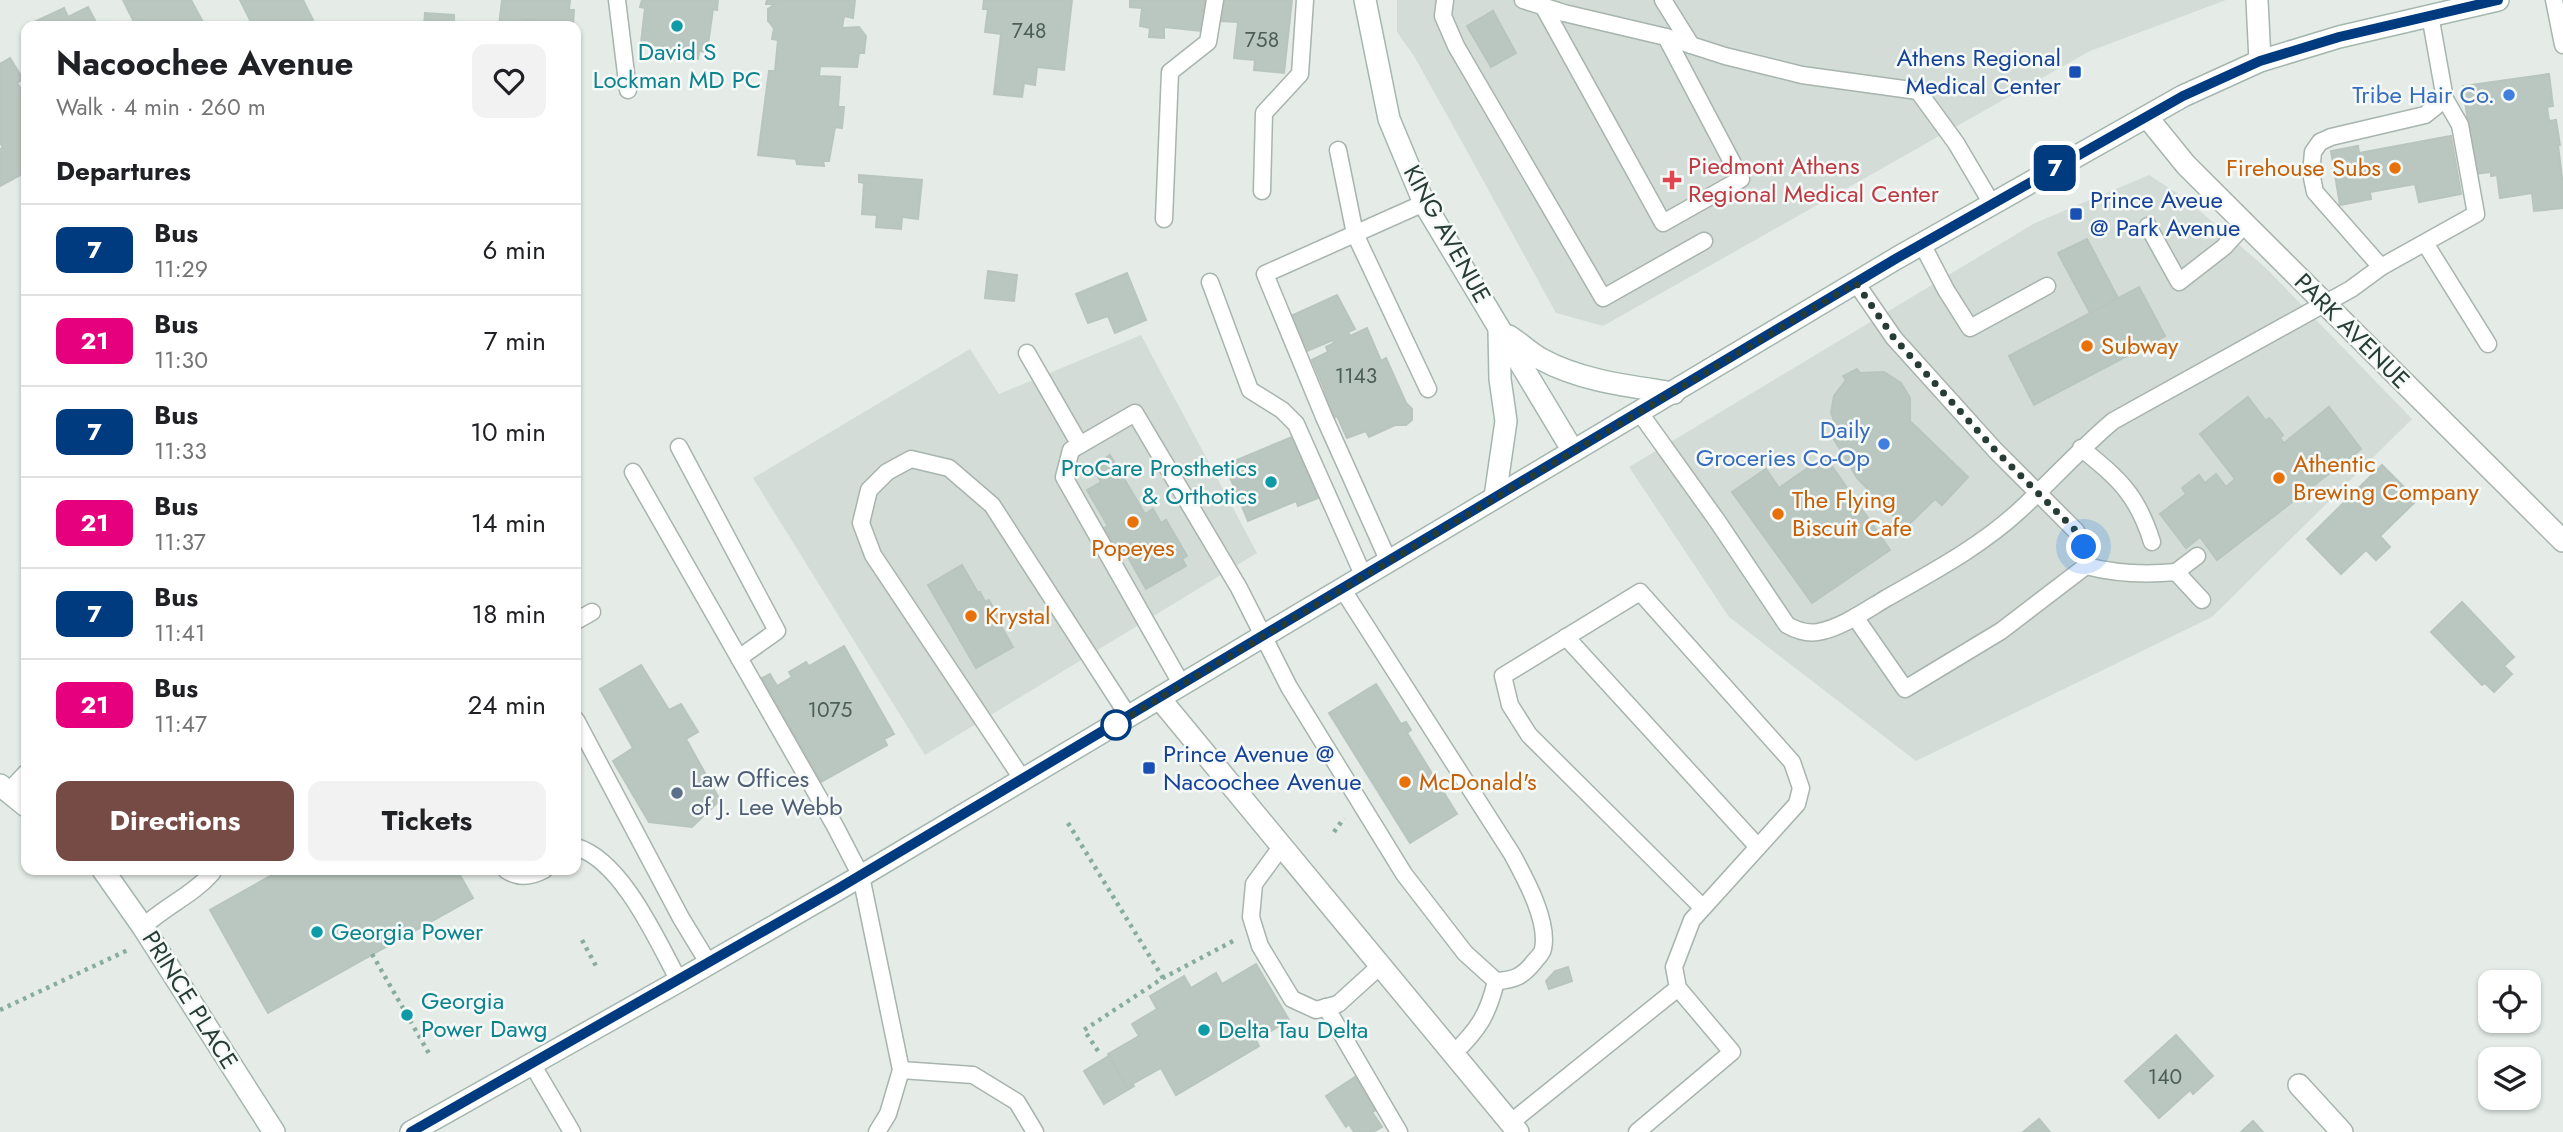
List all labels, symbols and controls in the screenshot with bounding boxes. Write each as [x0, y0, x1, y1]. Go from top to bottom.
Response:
house number: 748 [1012, 16, 1046, 46]
marker: David S Lockman MD PC [669, 18, 685, 34]
house number: 758 [1245, 25, 1279, 55]
place label: David S Lockman MD PC [593, 34, 761, 97]
text: Nacoochee Avenue [56, 40, 353, 87]
place label: Athens Regional Medical Center [1896, 40, 2062, 103]
button: heart [472, 44, 546, 118]
marker: Athens Regional Medical Center [2067, 64, 2083, 80]
place label: Tribe Hair Co. [2352, 77, 2495, 112]
marker: Tribe Hair Co. [2501, 87, 2517, 103]
text: Walk · 4 min · 260 m [56, 90, 266, 124]
line badge: 7 [2032, 145, 2078, 191]
place label: Piedmont Athens Regional Medical Center [1688, 148, 1940, 211]
text: 7 [2048, 150, 2062, 185]
place label: Firehouse Subs [2226, 150, 2381, 185]
text: Departures [56, 152, 191, 190]
street label: KING AVENUE [1395, 158, 1500, 309]
marker: Firehouse Subs [2387, 160, 2403, 176]
marker: Piedmont Athens Regional Medical Center [1662, 170, 1682, 190]
place label: Prince Aveue @ Park Avenue [2090, 182, 2240, 245]
marker: Prince Aveue @ Park Avenue [2068, 206, 2084, 222]
text: Bus [154, 214, 198, 252]
text: 6 min [483, 231, 546, 269]
text: 7 [87, 232, 102, 267]
text: 11:29 [154, 252, 208, 286]
street label: PARK AVENUE [2287, 265, 2418, 396]
text: Bus [154, 305, 198, 343]
text: 7 min [484, 322, 546, 360]
text: 21 [81, 323, 108, 358]
place label: Subway [2101, 328, 2179, 363]
marker: Subway [2079, 338, 2095, 354]
text: 11:30 [154, 343, 208, 377]
house number: 1143 [1335, 361, 1377, 391]
text: Bus [154, 396, 198, 434]
place label: Daily Groceries Co-Op [1696, 412, 1870, 475]
text: 10 min [470, 413, 546, 451]
text: 7 [87, 414, 102, 449]
text: 11:33 [154, 434, 207, 468]
marker: Daily Groceries Co-Op [1876, 436, 1892, 452]
place label: Athentic Brewing Company [2293, 446, 2479, 509]
place label: ProCare Prosthetics & Orthotics [1061, 450, 1257, 513]
marker: Athentic Brewing Company [2271, 470, 2287, 486]
marker: ProCare Prosthetics & Orthotics [1263, 474, 1279, 490]
place label: The Flying Biscuit Cafe [1792, 482, 1912, 545]
text: Bus [154, 487, 198, 525]
text: 14 min [471, 504, 546, 542]
text: 21 [81, 505, 108, 540]
marker: The Flying Biscuit Cafe [1770, 506, 1786, 522]
marker: Popeyes [1125, 514, 1141, 530]
text: 11:37 [154, 525, 206, 559]
your location [2066, 529, 2101, 564]
place label: Popeyes [1091, 530, 1175, 565]
text: Bus [154, 578, 198, 616]
text: 18 min [472, 595, 546, 633]
text: 7 [87, 596, 102, 631]
place label: Krystal [985, 598, 1051, 633]
marker: Krystal [963, 608, 979, 624]
text: 11:41 [154, 616, 205, 650]
text: Bus [154, 669, 198, 707]
text: 24 min [468, 686, 546, 724]
text: 21 [81, 687, 108, 722]
house number: 1075 [808, 695, 852, 725]
text: 11:47 [154, 707, 207, 741]
unlabelled marker [1101, 710, 1131, 740]
place label: Prince Avenue @ Nacoochee Avenue [1163, 736, 1362, 799]
marker: Prince Avenue @ Nacoochee Avenue [1141, 760, 1157, 776]
place label: Law Offices of J. Lee Webb [691, 761, 843, 824]
place label: McDonald's [1419, 764, 1537, 799]
marker: McDonald's [1397, 774, 1413, 790]
button: Directions [56, 781, 294, 861]
button: Tickets [308, 781, 546, 861]
marker: Law Offices of J. Lee Webb [669, 785, 685, 801]
place label: Georgia Power [331, 914, 484, 949]
street label: PRINCE PLACE [134, 924, 247, 1076]
marker: Georgia Power [309, 924, 325, 940]
map controls [2478, 970, 2541, 1110]
button: locate [2478, 970, 2541, 1033]
place label: Georgia Power Dawg [421, 983, 547, 1046]
marker: Georgia Power Dawg [399, 1007, 415, 1023]
place label: Delta Tau Delta [1218, 1012, 1368, 1047]
marker: Delta Tau Delta [1196, 1022, 1212, 1038]
button: layers [2478, 1047, 2541, 1110]
house number: 140 [2148, 1062, 2182, 1092]

